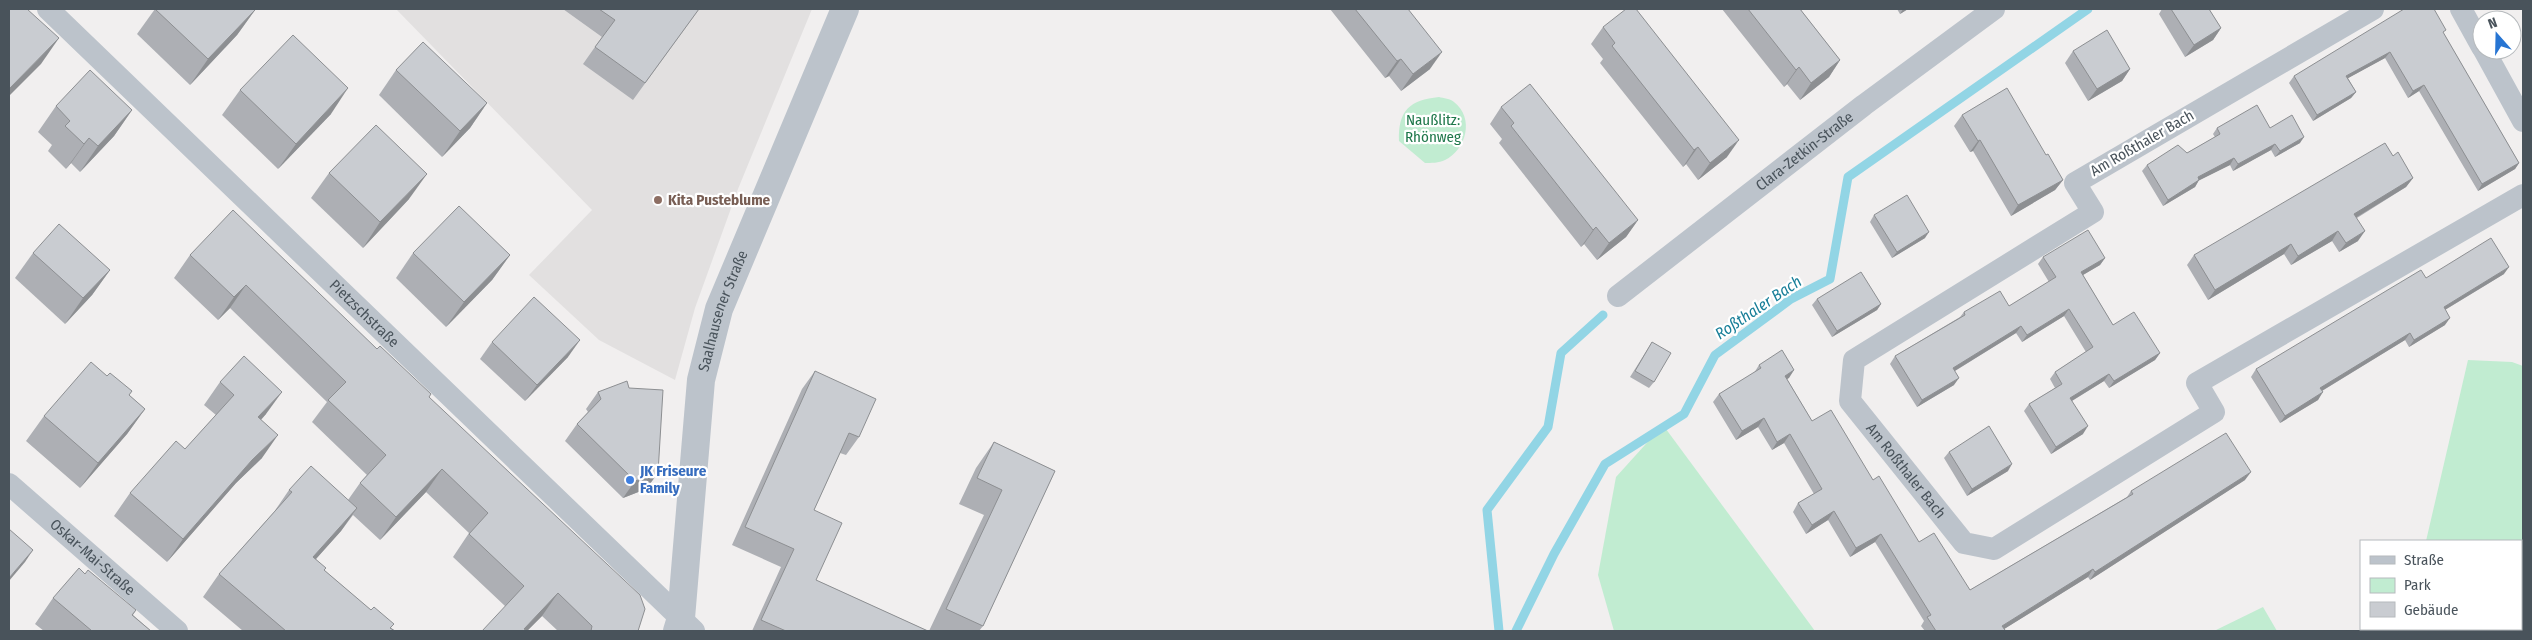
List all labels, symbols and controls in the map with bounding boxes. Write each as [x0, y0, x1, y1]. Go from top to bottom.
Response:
north arrow [2472, 10, 2522, 60]
text: N [2486, 14, 2500, 33]
street label: Am Roßthaler Bach [2087, 106, 2197, 180]
street label: Clara-Zetkin-Straße [1752, 108, 1857, 195]
park label: Naußlitz: Rhönweg [1405, 111, 1461, 146]
place label: Kita Pusteblume [668, 191, 771, 209]
marker: Kita Pusteblume [652, 194, 664, 206]
street label: Saalhausener Straße [695, 248, 752, 373]
water label: Roßthaler Bach [1711, 272, 1805, 343]
street label: Pietzschstraße [326, 276, 403, 351]
street label: Am Roßthaler Bach [1862, 420, 1950, 522]
place label: JK Friseure Family [639, 462, 707, 497]
marker: JK Friseure Family [624, 474, 636, 486]
street label: Oskar-Mai-Straße [46, 515, 139, 599]
legend [2360, 540, 2522, 630]
text: Straße [2404, 551, 2444, 569]
text: Park [2404, 576, 2431, 594]
text: Gebäude [2404, 601, 2459, 619]

